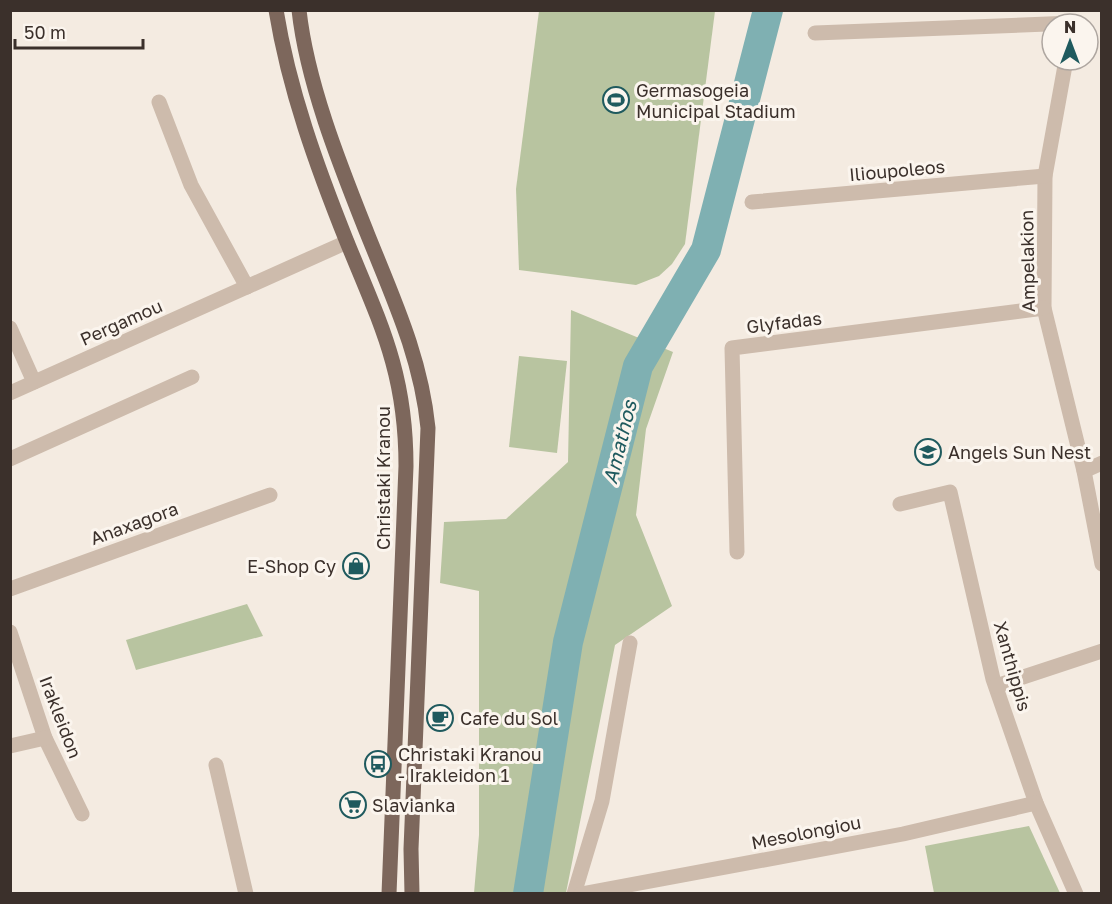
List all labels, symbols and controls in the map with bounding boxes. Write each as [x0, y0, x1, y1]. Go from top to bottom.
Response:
scale bar [15, 12, 142, 50]
north arrow [1040, 12, 1100, 72]
text: N [1064, 17, 1076, 37]
text: 50 m [24, 21, 66, 43]
place label: Germasogeia Municipal Stadium [636, 79, 796, 122]
sports icon: Germasogeia Municipal Stadium [601, 85, 631, 115]
street label: Ilioupoleos [848, 155, 946, 185]
street label: Ampelakion [1015, 210, 1039, 312]
street label: Pergamou [76, 294, 166, 350]
street label: Glyfadas [745, 306, 823, 338]
water label: Amathos [597, 396, 641, 486]
street label: Christaki Kranou [372, 406, 394, 550]
school or university icon: Angels Sun Nest [913, 437, 943, 467]
place label: Angels Sun Nest [948, 441, 1091, 463]
street label: Anaxagora [87, 497, 181, 549]
shop icon: E-Shop Cy [341, 551, 371, 581]
place label: E-Shop Cy [247, 555, 336, 577]
street label: Xanthippis [990, 619, 1036, 713]
street label: Irakleidon [35, 673, 87, 761]
cafe icon: Cafe du Sol [425, 703, 455, 733]
place label: Cafe du Sol [460, 707, 559, 729]
place label: Christaki Kranou - Irakleidon 1 [398, 743, 542, 786]
bus stop icon: Christaki Kranou - Irakleidon 1 [363, 749, 393, 779]
supermarket icon: Slavianka [338, 790, 368, 820]
place label: Slavianka [372, 794, 455, 816]
street label: Mesolongiou [749, 811, 863, 853]

